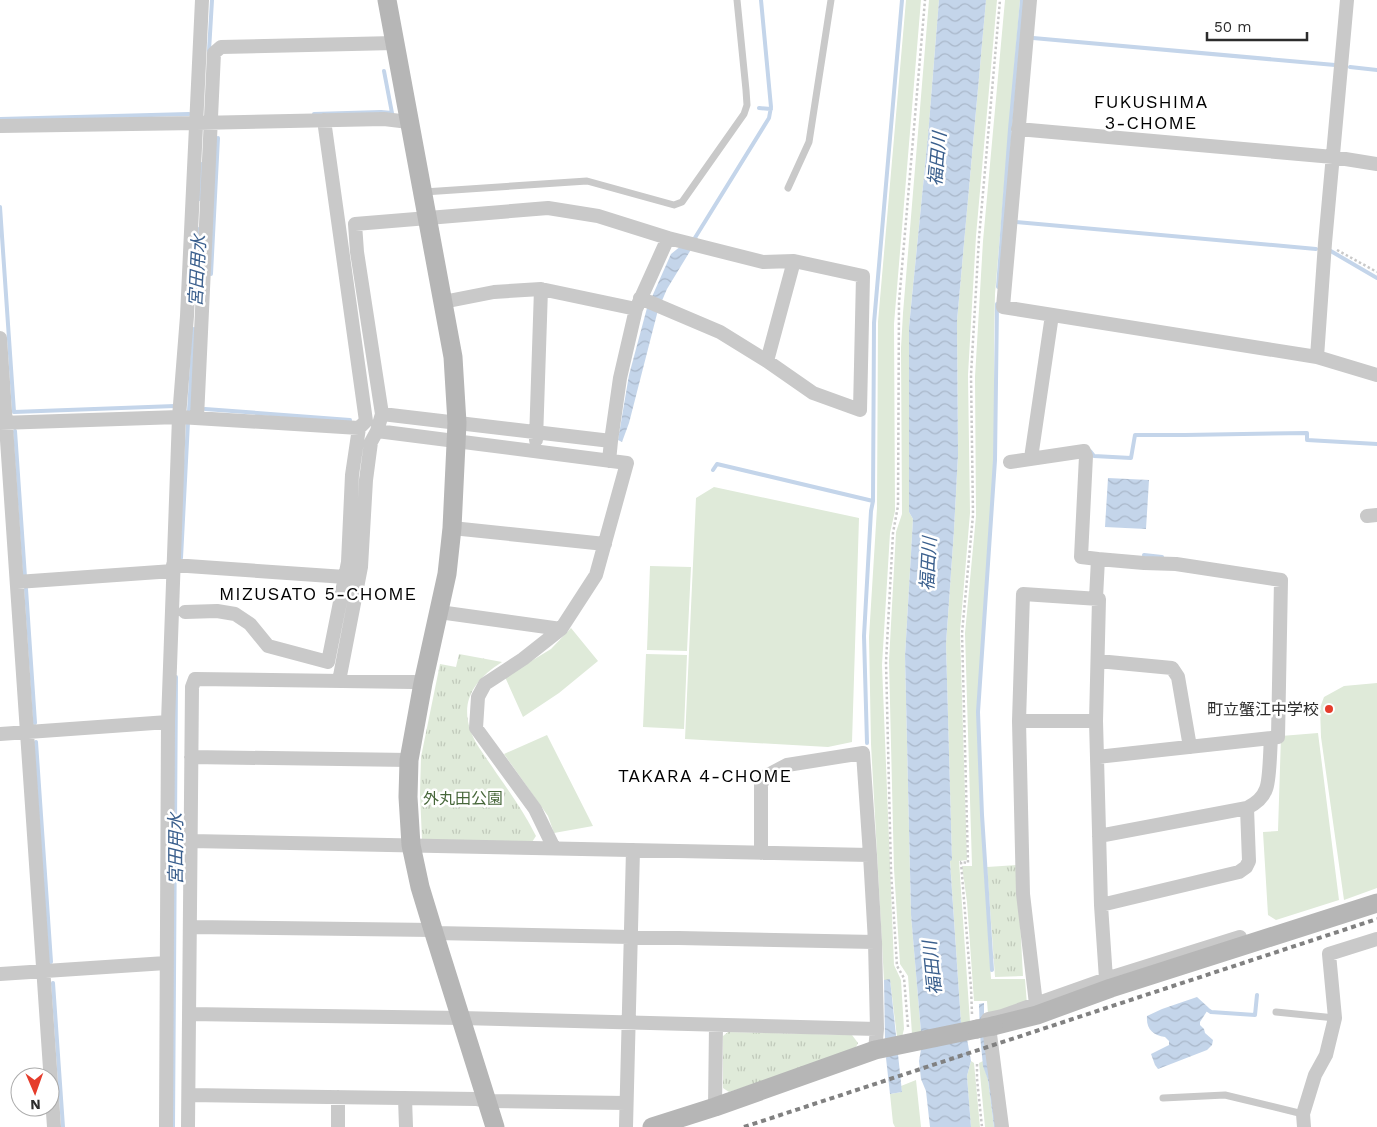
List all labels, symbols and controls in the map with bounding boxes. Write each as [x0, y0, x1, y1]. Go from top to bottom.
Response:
scale bar [1207, 10, 1307, 42]
text: 50 m [1214, 18, 1251, 36]
district label: FUKUSHIMA 3-CHOME [1094, 91, 1208, 133]
water label: 福田川 [924, 129, 950, 187]
water label: 宮田用水 [185, 233, 209, 308]
water label: 福田川 [916, 534, 940, 592]
district label: MIZUSATO 5-CHOME [219, 583, 417, 604]
place label: 町立蟹江中学校 [1207, 700, 1319, 719]
marker: 町立蟹江中学校 [1323, 703, 1335, 715]
district label: TAKARA 4-CHOME [618, 765, 792, 786]
park label: 外丸田公園 [423, 789, 503, 808]
water label: 宮田用水 [165, 811, 186, 885]
water label: 福田川 [919, 938, 945, 996]
north arrow [10, 1067, 60, 1117]
text: N [30, 1097, 41, 1113]

